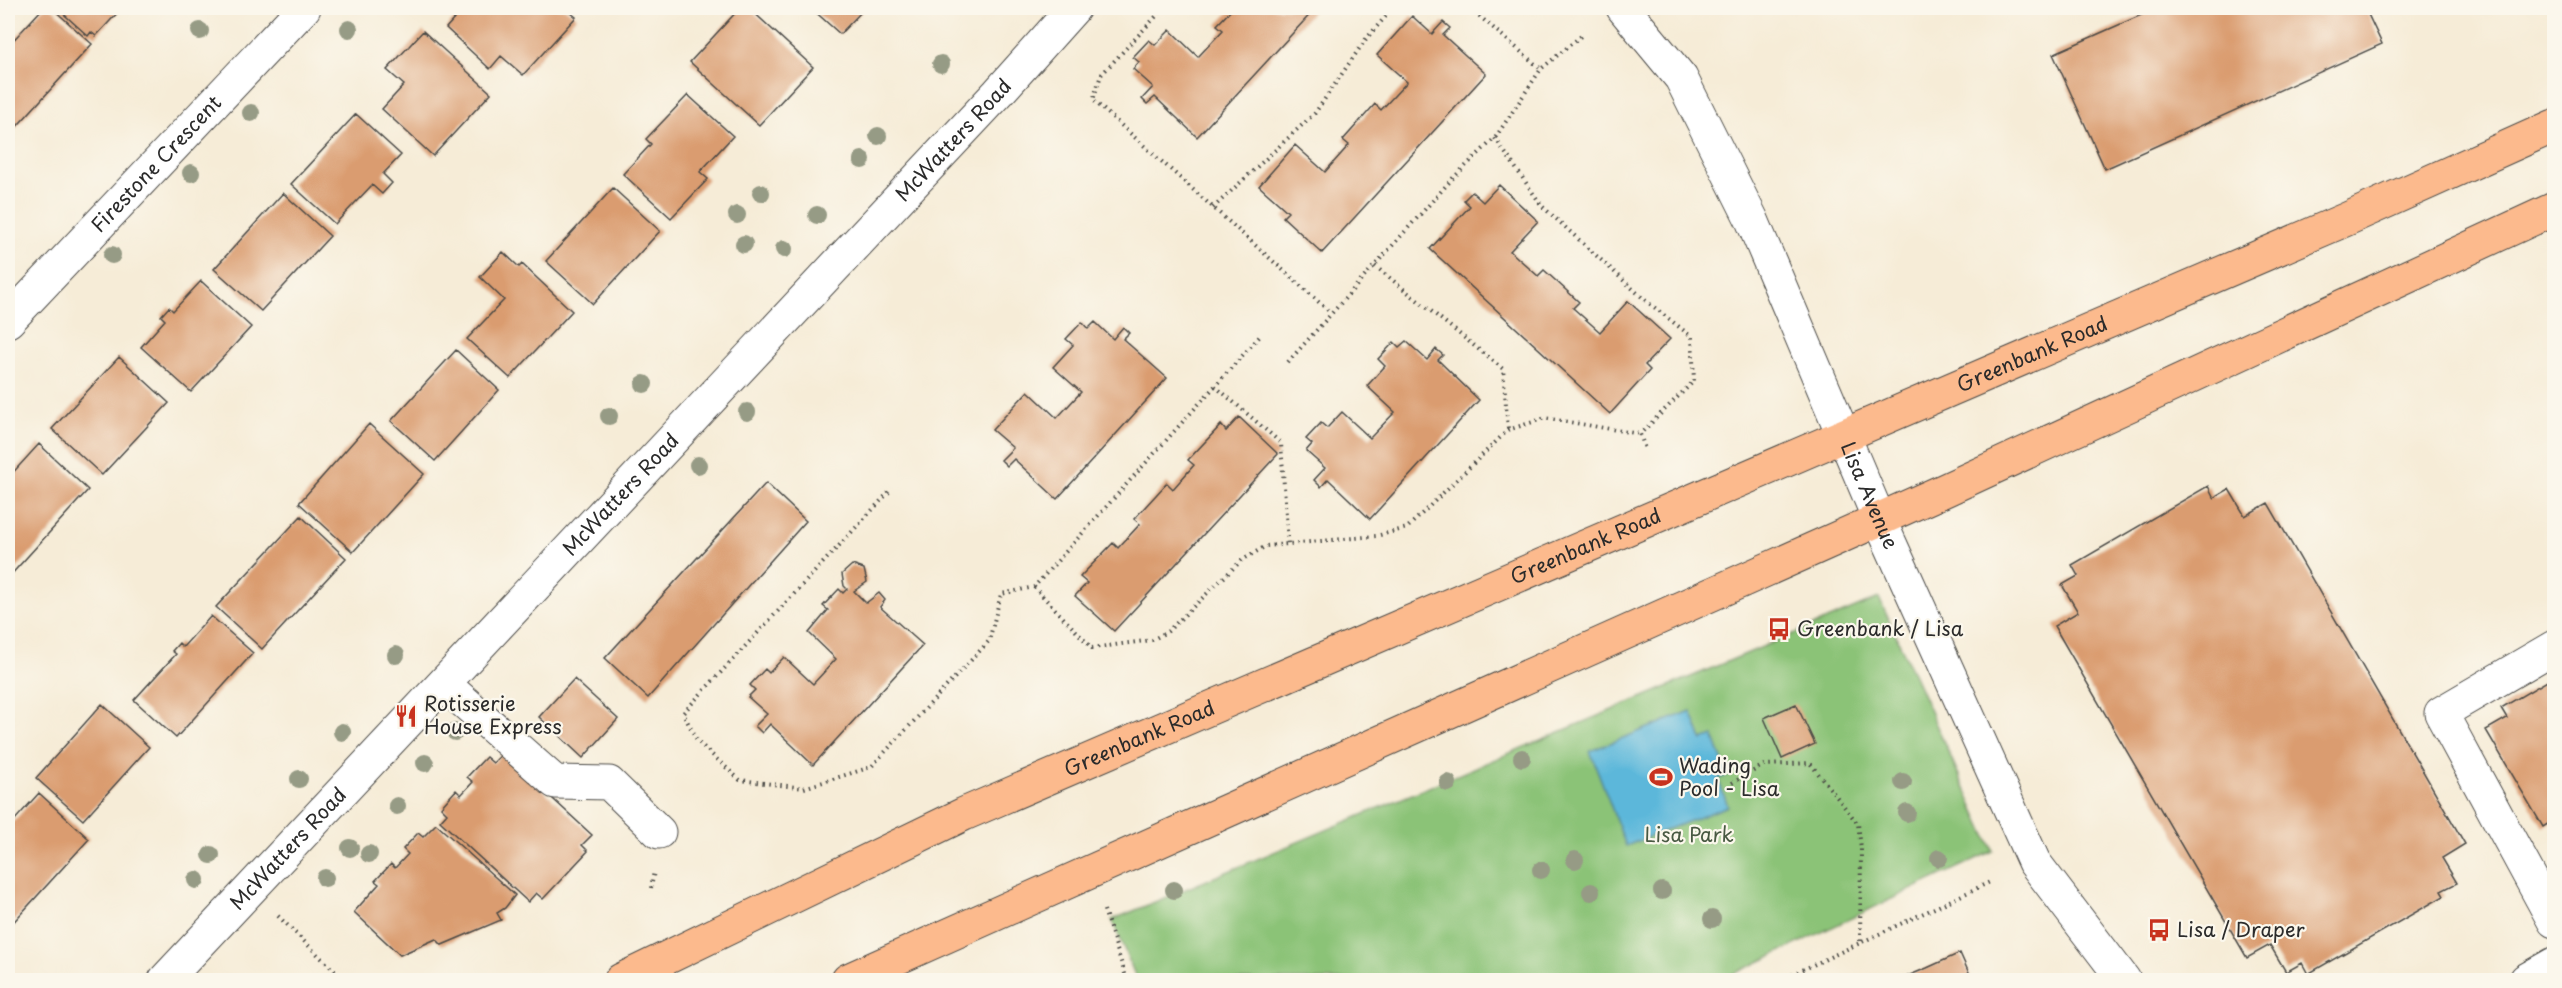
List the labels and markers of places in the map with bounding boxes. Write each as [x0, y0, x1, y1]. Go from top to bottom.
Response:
place label: Greenbank / Lisa [1797, 613, 1964, 643]
bus stop icon: Greenbank / Lisa [1766, 616, 1792, 642]
place label: Rotisserie House Express [424, 688, 562, 741]
restaurant icon: Rotisserie House Express [393, 703, 419, 729]
place label: Wading Pool - Lisa [1679, 750, 1780, 803]
sports icon: Wading Pool - Lisa [1648, 764, 1674, 790]
place label: Lisa / Draper [2177, 914, 2306, 944]
bus stop icon: Lisa / Draper [2146, 917, 2172, 943]

